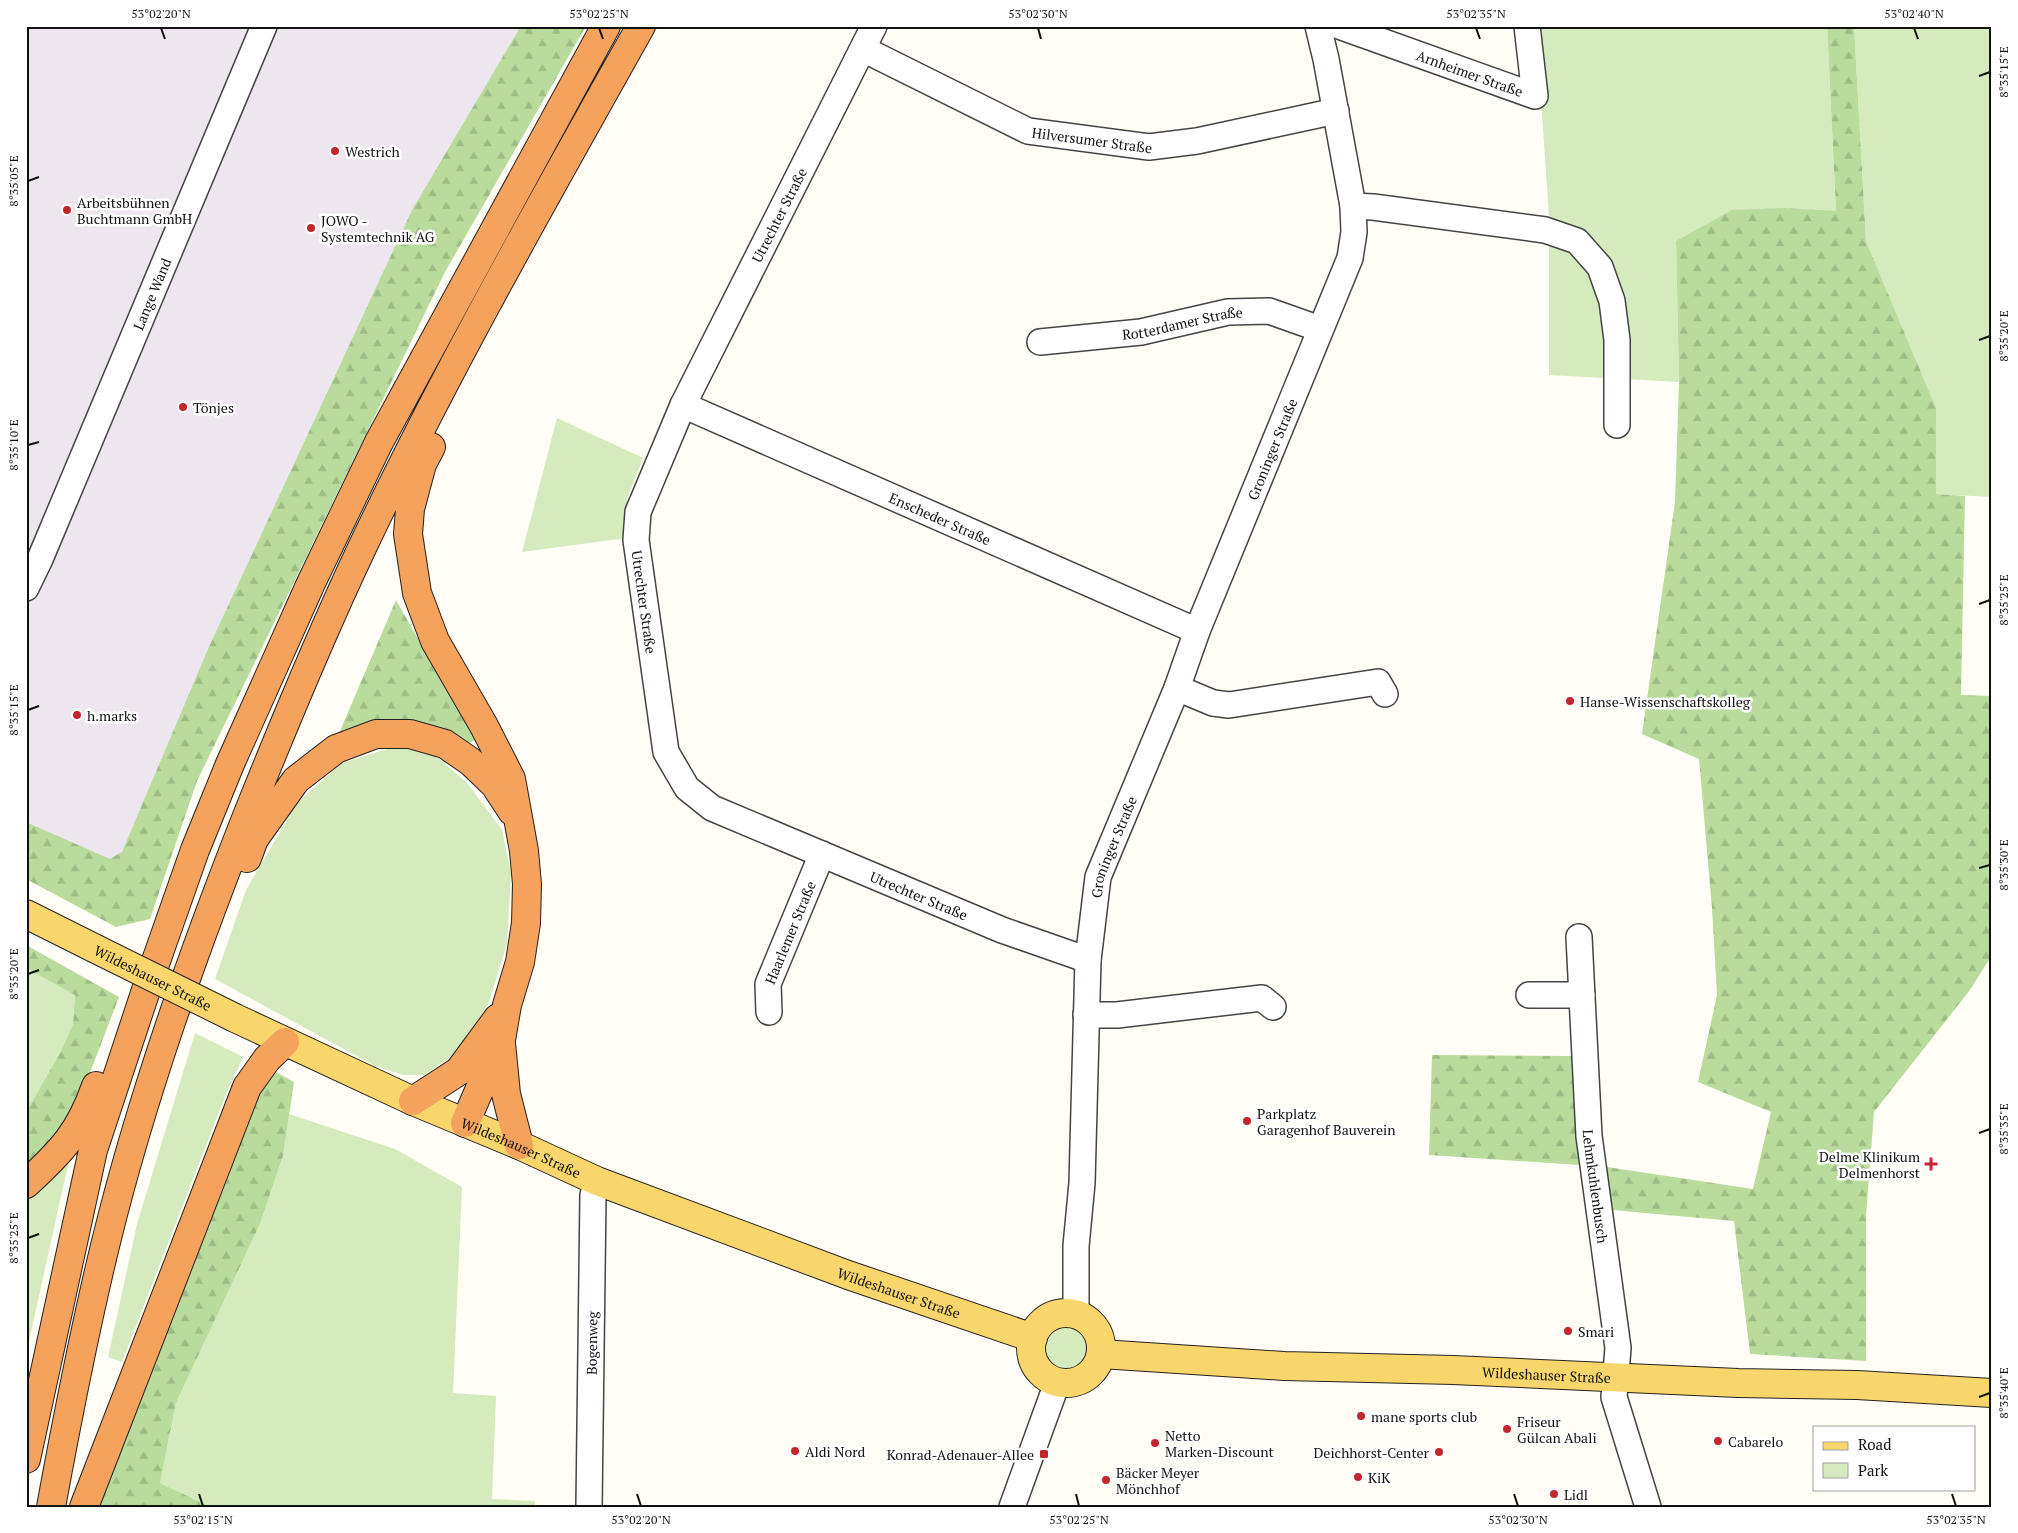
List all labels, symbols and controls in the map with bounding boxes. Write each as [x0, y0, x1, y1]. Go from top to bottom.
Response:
text: 53°02'20"N [131, 6, 191, 21]
text: 53°02'25"N [569, 6, 629, 21]
text: 53°02'30"N [1008, 6, 1068, 21]
text: 53°02'35"N [1446, 6, 1506, 21]
text: 53°02'40"N [1884, 6, 1944, 21]
street label: Arnheimer Straße [1414, 45, 1526, 101]
text: 8°35'15"E [1996, 46, 2011, 98]
street label: Hilversumer Straße [1031, 122, 1153, 157]
place label: Westrich [345, 142, 400, 161]
marker: Westrich [329, 145, 341, 157]
text: 8°35'05"E [6, 155, 21, 207]
street label: Utrechter Straße [747, 164, 811, 266]
place label: Arbeitsbühnen Buchtmann GmbH [77, 193, 192, 228]
marker: Arbeitsbühnen Buchtmann GmbH [61, 204, 73, 216]
place label: JOWO ‑ Systemtechnik AG [321, 211, 435, 246]
marker: JOWO ‑ Systemtechnik AG [305, 222, 317, 234]
street label: Lange Wand [128, 255, 175, 333]
street label: Rotterdamer Straße [1121, 302, 1243, 343]
text: 8°35'20"E [1996, 310, 2011, 362]
street label: Groninger Straße [1242, 395, 1301, 503]
place label: Tönjes [193, 398, 234, 417]
marker: Tönjes [177, 401, 189, 413]
text: 8°35'10"E [6, 419, 21, 471]
street label: Enscheder Straße [886, 487, 994, 549]
street label: Utrechter Straße [628, 549, 661, 655]
text: 8°35'25"E [1996, 574, 2011, 626]
text: 8°35'15"E [6, 684, 21, 736]
place label: Hanse-Wissenschaftskolleg [1580, 692, 1751, 711]
marker: Hanse-Wissenschaftskolleg [1564, 695, 1576, 707]
place label: h.marks [87, 706, 137, 725]
marker: h.marks [71, 709, 83, 721]
street label: Groninger Straße [1086, 793, 1140, 899]
text: 8°35'30"E [1996, 839, 2011, 891]
street label: Utrechter Straße [867, 866, 971, 924]
street label: Haarlemer Straße [760, 878, 819, 987]
street label: Wildeshauser Straße [91, 940, 215, 1015]
text: 8°35'20"E [6, 948, 21, 1000]
text: 8°35'35"E [1996, 1103, 2011, 1155]
place label: Parkplatz Garagenhof Bauverein [1257, 1104, 1396, 1139]
street label: Wildeshauser Straße [458, 1113, 584, 1182]
marker: Parkplatz Garagenhof Bauverein [1241, 1115, 1253, 1127]
street label: Lehmkuhlenbusch [1579, 1129, 1613, 1244]
place label: Delme Klinikum Delmenhorst [1819, 1147, 1921, 1182]
marker: Delme Klinikum Delmenhorst [1924, 1157, 1938, 1171]
text: 8°35'25"E [6, 1212, 21, 1264]
street label: Wildeshauser Straße [835, 1262, 963, 1322]
street label: Bogenweg [581, 1310, 601, 1375]
place label: Smari [1578, 1322, 1614, 1341]
marker: Smari [1562, 1325, 1574, 1337]
street label: Wildeshauser Straße [1482, 1362, 1611, 1387]
text: 8°35'40"E [1996, 1367, 2011, 1419]
place label: mane sports club [1371, 1407, 1477, 1426]
marker: mane sports club [1355, 1410, 1367, 1422]
place label: Friseur Gülcan Abali [1517, 1412, 1597, 1447]
marker: Friseur Gülcan Abali [1501, 1423, 1513, 1435]
place label: Netto Marken-Discount [1165, 1426, 1275, 1461]
legend [1813, 1426, 1976, 1490]
place label: Cabarelo [1728, 1432, 1783, 1451]
text: Road [1858, 1434, 1891, 1454]
marker: Cabarelo [1712, 1435, 1724, 1447]
marker: Netto Marken-Discount [1149, 1437, 1161, 1449]
place label: Aldi Nord [805, 1442, 866, 1461]
place label: Deichhorst-Center [1313, 1443, 1430, 1462]
marker: Aldi Nord [789, 1445, 801, 1457]
place label: Konrad-Adenauer-Allee [887, 1445, 1034, 1464]
marker: Deichhorst-Center [1433, 1446, 1445, 1458]
marker: Konrad-Adenauer-Allee [1038, 1448, 1050, 1460]
text: Park [1858, 1460, 1888, 1480]
place label: Bäcker Meyer Mönchhof [1116, 1463, 1200, 1498]
place label: KiK [1368, 1468, 1391, 1487]
marker: KiK [1352, 1471, 1364, 1483]
marker: Bäcker Meyer Mönchhof [1100, 1474, 1112, 1486]
place label: Lidl [1564, 1485, 1588, 1504]
marker: Lidl [1548, 1488, 1560, 1500]
text: 53°02'15"N [173, 1512, 233, 1527]
text: 53°02'20"N [611, 1512, 671, 1527]
text: 53°02'25"N [1049, 1512, 1109, 1527]
text: 53°02'30"N [1488, 1512, 1548, 1527]
text: 53°02'35"N [1926, 1512, 1986, 1527]

